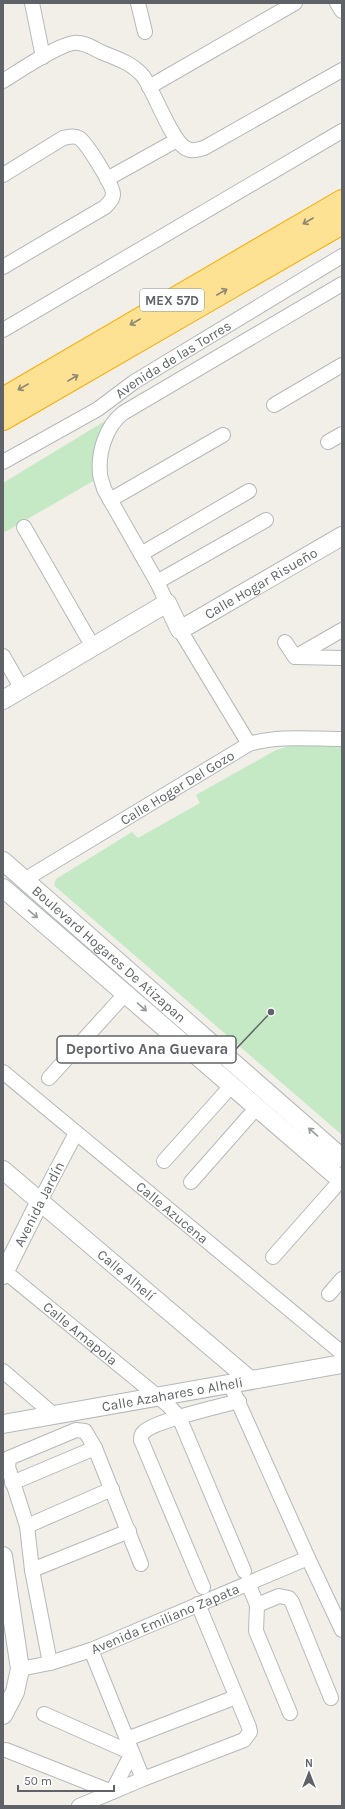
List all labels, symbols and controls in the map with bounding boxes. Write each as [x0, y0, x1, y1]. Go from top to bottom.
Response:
one-way arrow [302, 218, 314, 226]
one-way arrow [216, 288, 228, 296]
road number: MEX 57D [140, 289, 204, 311]
street label: Avenida de las Torres [112, 317, 234, 402]
one-way arrow [130, 318, 142, 326]
one-way arrow [67, 374, 79, 382]
one-way arrow [17, 384, 29, 392]
street label: Calle Hogar Risueño [202, 544, 321, 623]
street label: Calle Hogar Del Gozo [117, 747, 238, 829]
street label: Boulevard Hogares De Atizapan [28, 882, 189, 1026]
one-way arrow [27, 909, 38, 918]
one-way arrow [137, 1003, 148, 1012]
callout: Deportivo Ana Guevara [57, 1036, 236, 1063]
text: Deportivo Ana Guevara [66, 1040, 228, 1058]
one-way arrow [308, 1127, 318, 1137]
street label: Avenida Jardín [11, 1159, 68, 1250]
street label: Calle Azucena [133, 1178, 212, 1248]
street label: Calle Alhelí [94, 1246, 159, 1305]
street label: Calle Amapola [39, 1298, 121, 1369]
street label: Calle Azahares o Alheli [101, 1374, 244, 1415]
street label: Avenida Emiliano Zapata [89, 1580, 242, 1658]
north arrow [289, 1753, 329, 1793]
text: N [305, 1757, 313, 1770]
scale bar [18, 1767, 114, 1793]
text: 50 m [24, 1774, 52, 1788]

